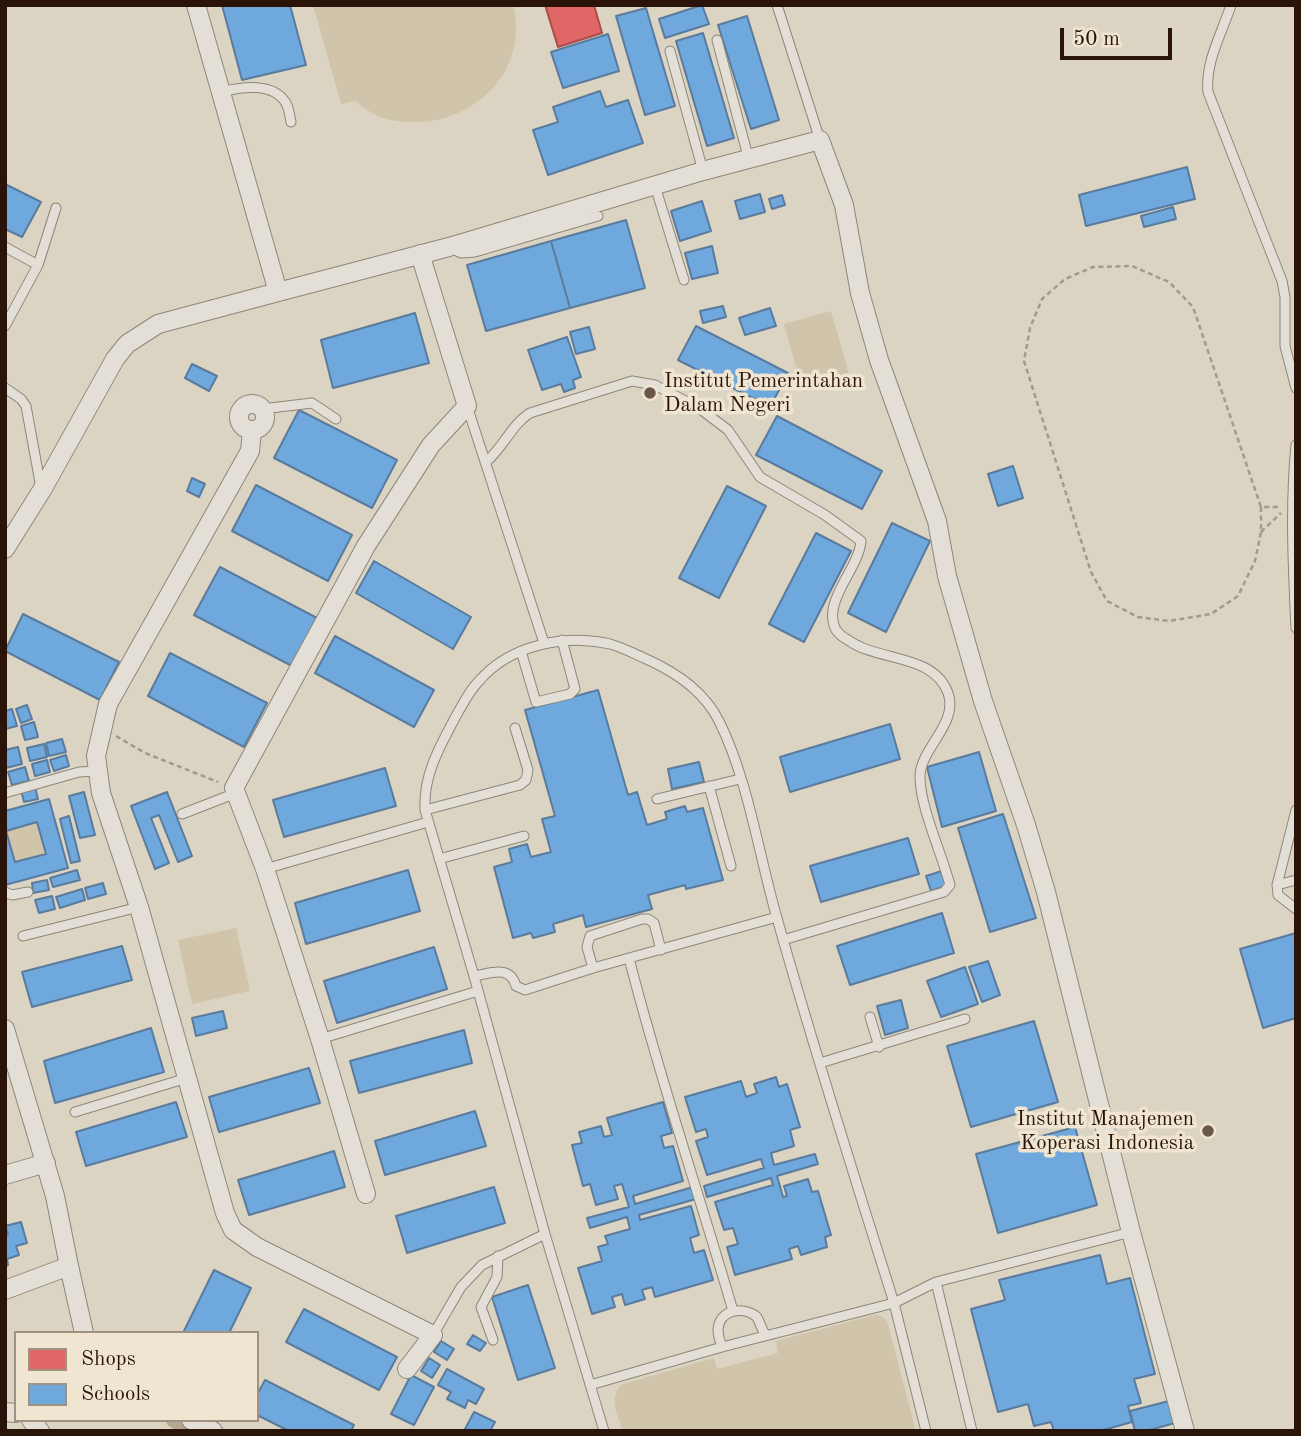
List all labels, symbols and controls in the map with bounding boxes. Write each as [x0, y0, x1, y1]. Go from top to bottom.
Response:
scale bar [1063, 14, 1175, 58]
text: 50 m [1073, 29, 1120, 50]
place label: Institut Pemerintahan Dalam Negeri [664, 368, 863, 418]
marker: Institut Pemerintahan Dalam Negeri [642, 385, 658, 401]
place label: Institut Manajemen Koperasi Indonesia [1017, 1106, 1194, 1156]
marker: Institut Manajemen Koperasi Indonesia [1200, 1123, 1216, 1139]
legend [14, 1331, 259, 1422]
text: Shops [81, 1349, 136, 1370]
text: Schools [81, 1384, 150, 1405]

